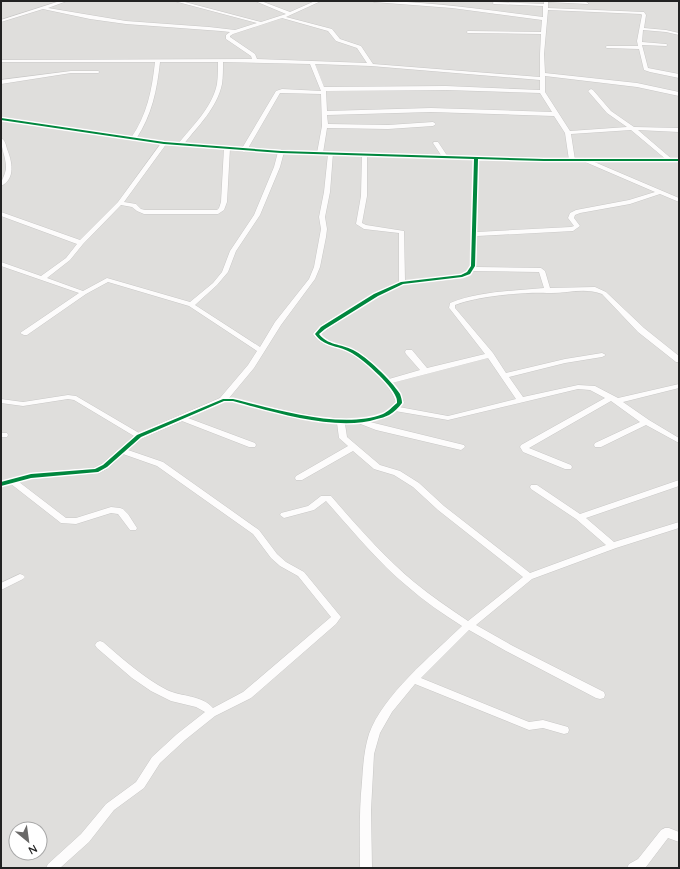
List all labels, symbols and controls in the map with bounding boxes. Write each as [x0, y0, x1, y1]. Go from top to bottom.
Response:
north arrow [8, 821, 48, 861]
text: N [26, 842, 40, 858]

